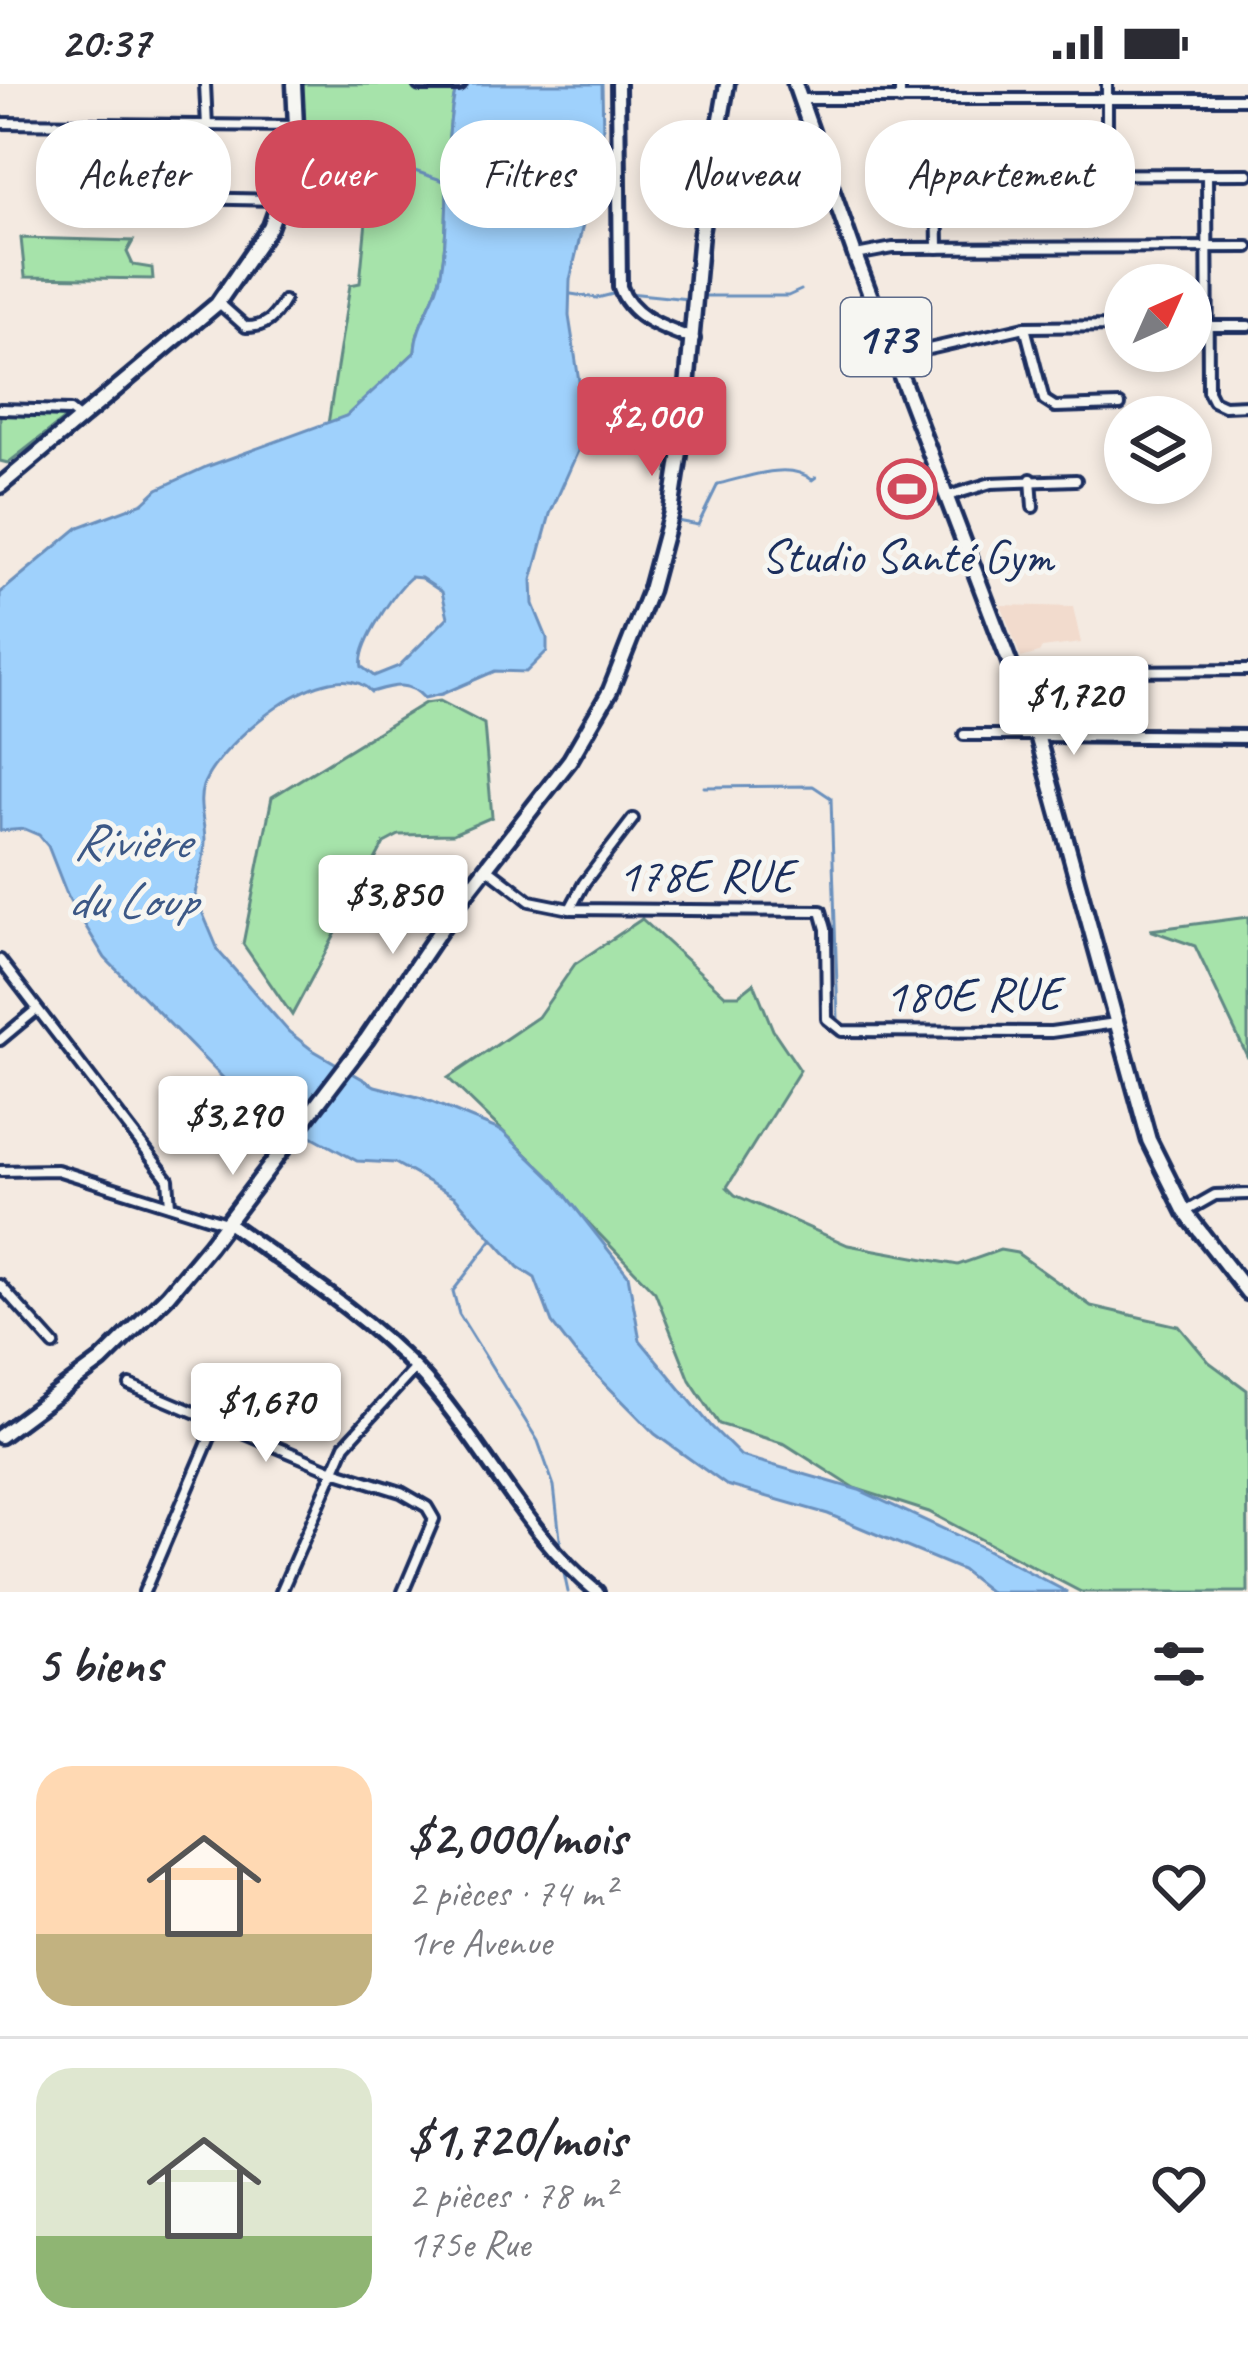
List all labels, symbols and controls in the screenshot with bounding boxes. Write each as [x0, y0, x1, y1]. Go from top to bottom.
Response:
text: 20:37 [60, 14, 150, 71]
chip: Acheter [36, 120, 231, 228]
chip: Louer [255, 120, 416, 228]
chip: Filtres [440, 120, 616, 228]
chip: Nouveau [640, 120, 841, 228]
chip: Appartement [865, 120, 1135, 228]
north arrow [1104, 264, 1212, 372]
map controls [1104, 264, 1212, 504]
road number: 173 [841, 298, 931, 376]
pin: $2,000 [554, 377, 750, 479]
text: $2,000 [604, 391, 700, 440]
button: layers [1104, 396, 1212, 504]
sports icon: Studio Santé Gym [876, 458, 938, 520]
place label: Studio Santé Gym [761, 526, 1056, 586]
pin: $1,720 [976, 656, 1172, 758]
text: $1,720 [1026, 670, 1122, 719]
water label: Rivière du Loup [67, 809, 202, 932]
street label: 178E RUE [618, 845, 800, 905]
pin: $3,850 [295, 855, 491, 957]
text: $3,850 [346, 869, 440, 918]
street label: 180E RUE [884, 962, 1067, 1026]
pin: $3,290 [135, 1076, 331, 1178]
text: $3,290 [185, 1090, 281, 1139]
pin: $1,670 [168, 1363, 364, 1465]
text: $1,670 [218, 1377, 314, 1426]
icon: filters [1146, 1631, 1212, 1697]
text: 5 biens [36, 1632, 161, 1696]
text: $2,000/mois [408, 1805, 626, 1869]
icon: home [132, 1814, 276, 1958]
icon: heart [1146, 1853, 1212, 1919]
text: 2 pièces · 74 m² [408, 1869, 615, 1918]
text: 1re Avenue [408, 1918, 552, 1967]
text: $1,720/mois [408, 2107, 626, 2171]
icon: home [132, 2116, 276, 2260]
icon: heart [1146, 2155, 1212, 2221]
text: 2 pièces · 78 m² [408, 2171, 615, 2220]
text: 175e Rue [408, 2220, 530, 2269]

